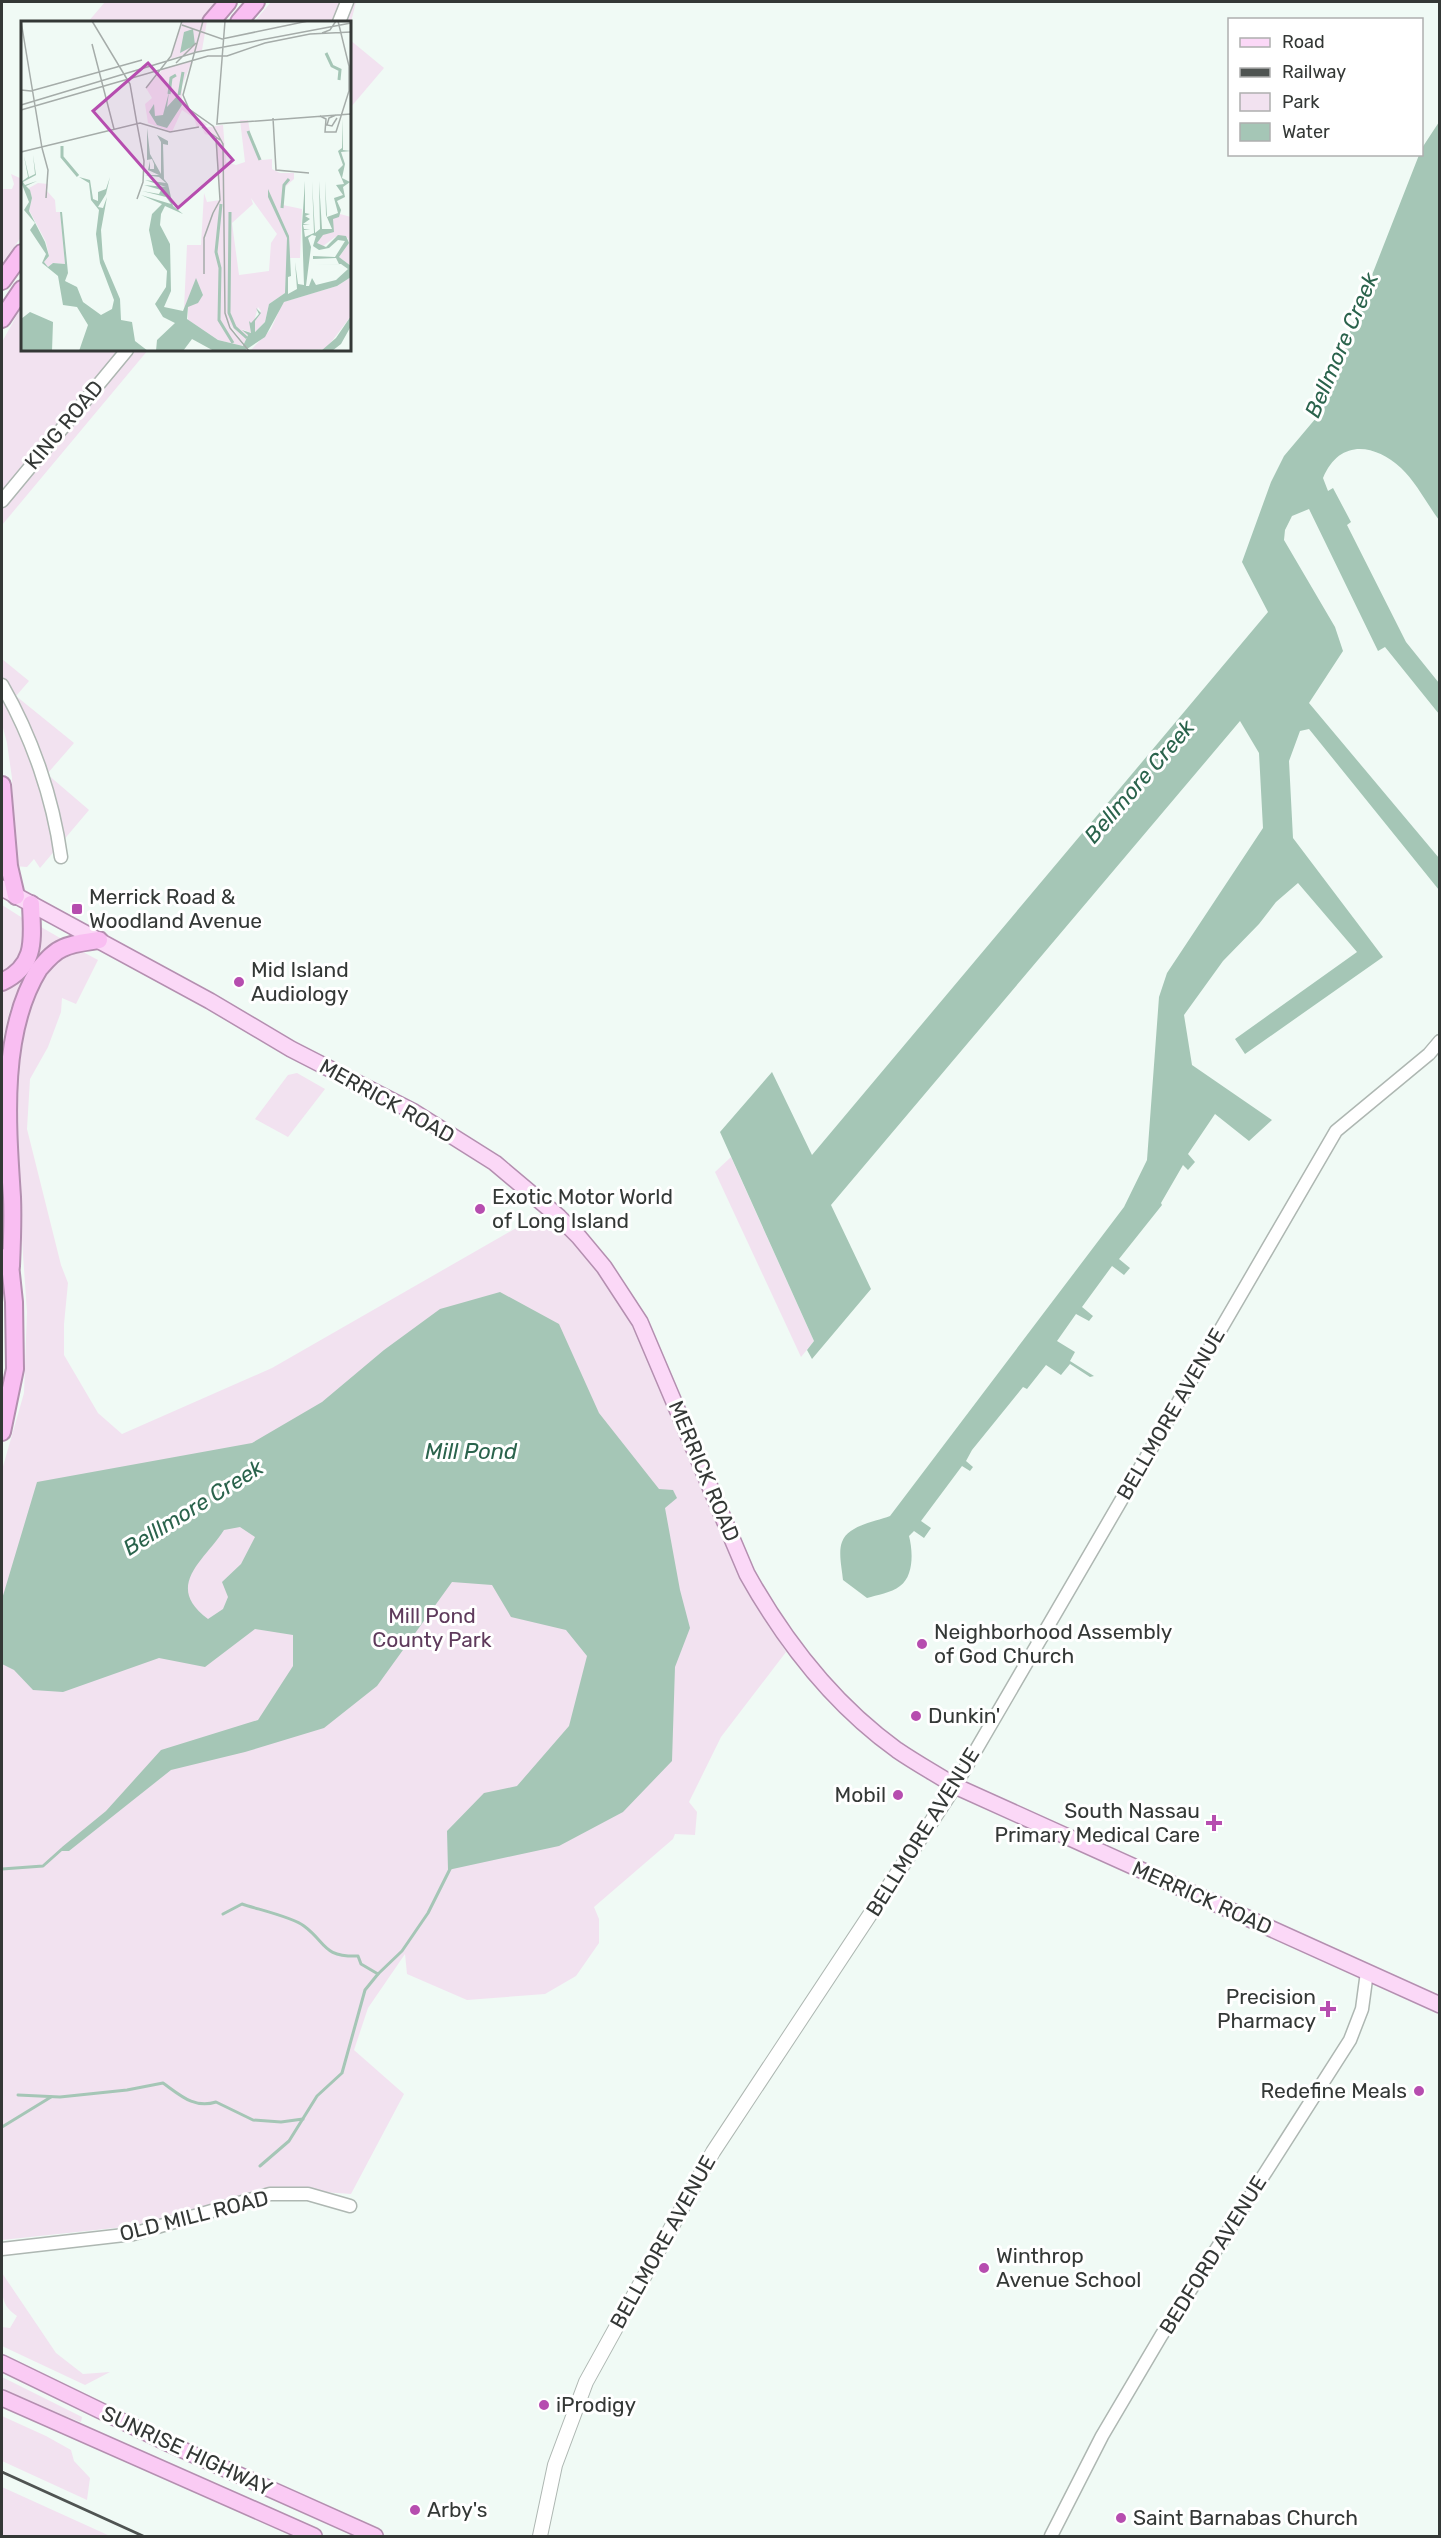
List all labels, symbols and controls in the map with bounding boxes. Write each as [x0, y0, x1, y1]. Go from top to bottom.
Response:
legend [1228, 18, 1423, 156]
inset map [21, 21, 351, 351]
text: Road [1282, 31, 1325, 53]
text: Railway [1282, 61, 1346, 83]
text: Park [1282, 91, 1320, 113]
text: Water [1282, 121, 1330, 143]
water label: Bellmore Creek [1299, 268, 1384, 422]
street label: KING ROAD [19, 375, 108, 474]
water label: Bellmore Creek [1078, 714, 1201, 849]
place label: Merrick Road & Woodland Avenue [89, 884, 262, 933]
marker: Merrick Road & Woodland Avenue [70, 902, 84, 916]
place label: Mid Island Audiology [251, 957, 349, 1006]
marker: Mid Island Audiology [232, 975, 246, 989]
street label: MERRICK ROAD [315, 1053, 459, 1148]
place label: Exotic Motor World of Long Island [492, 1184, 673, 1233]
marker: Exotic Motor World of Long Island [473, 1202, 487, 1216]
street label: BELLMORE AVENUE [1111, 1324, 1230, 1504]
street label: MERRICK ROAD [664, 1397, 745, 1545]
water label: Mill Pond [425, 1438, 518, 1465]
water label: Belllmore Creek [118, 1453, 269, 1561]
park label: Mill Pond County Park [372, 1603, 492, 1652]
place label: Neighborhood Assembly of God Church [934, 1619, 1173, 1668]
marker: Neighborhood Assembly of God Church [915, 1637, 929, 1651]
place label: Dunkin' [928, 1703, 1000, 1728]
marker: Dunkin' [909, 1709, 923, 1723]
street label: BELLMORE AVENUE [861, 1743, 985, 1921]
place label: Mobil [835, 1782, 886, 1807]
marker: Mobil [891, 1788, 905, 1802]
place label: South Nassau Primary Medical Care [994, 1798, 1200, 1847]
marker: South Nassau Primary Medical Care [1205, 1814, 1223, 1832]
street label: MERRICK ROAD [1128, 1856, 1276, 1940]
place label: Precision Pharmacy [1217, 1984, 1316, 2033]
marker: Precision Pharmacy [1321, 2002, 1335, 2016]
place label: Redefine Meals [1260, 2078, 1407, 2103]
marker: Redefine Meals [1412, 2084, 1426, 2098]
street label: BELLMORE AVENUE [605, 2151, 721, 2333]
street label: BEDFORD AVENUE [1154, 2171, 1271, 2339]
street label: OLD MILL ROAD [117, 2185, 271, 2246]
place label: Winthrop Avenue School [996, 2243, 1141, 2292]
marker: Winthrop Avenue School [977, 2261, 991, 2275]
place label: iProdigy [556, 2392, 637, 2417]
marker: iProdigy [537, 2398, 551, 2412]
street label: SUNRISE HIGHWAY [98, 2400, 276, 2501]
place label: Arby's [427, 2497, 488, 2522]
marker: Arby's [408, 2503, 422, 2517]
place label: Saint Barnabas Church [1133, 2505, 1358, 2530]
marker: Saint Barnabas Church [1114, 2511, 1128, 2525]

